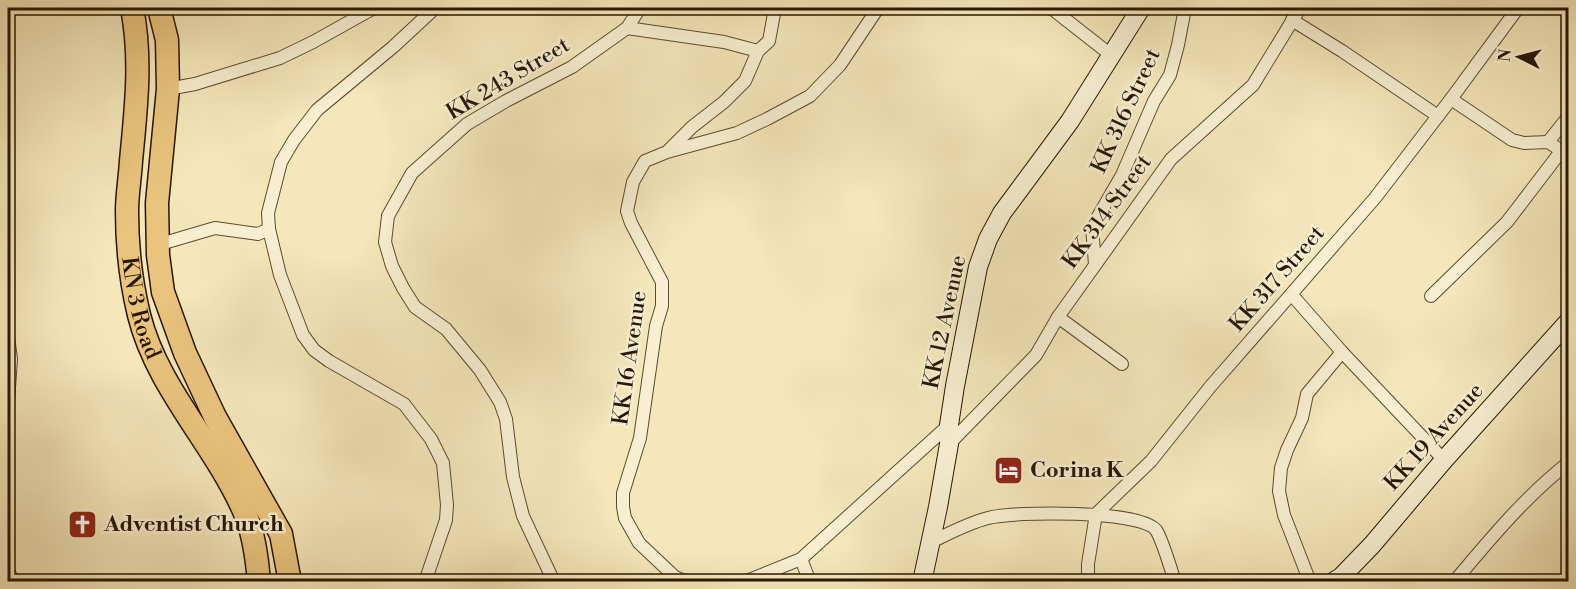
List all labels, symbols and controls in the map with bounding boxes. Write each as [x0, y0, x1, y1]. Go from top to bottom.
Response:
north arrow [1489, 27, 1549, 87]
street label: KK 243 Street [442, 32, 575, 126]
street label: KK 316 Street [1085, 44, 1167, 178]
text: N [1494, 48, 1516, 63]
street label: KK 314 Street [1057, 150, 1157, 274]
street label: KK 317 Street [1224, 220, 1331, 338]
street label: KK 12 Avenue [918, 253, 972, 391]
street label: KN 3 Road [116, 255, 167, 364]
street label: KK 16 Avenue [607, 289, 653, 427]
street label: KK 19 Avenue [1379, 378, 1489, 496]
hotel icon: Corina K [993, 454, 1025, 486]
place label: Corina K [1030, 457, 1125, 484]
church icon: Adventist Church [67, 508, 99, 540]
place label: Adventist Church [103, 511, 284, 538]

